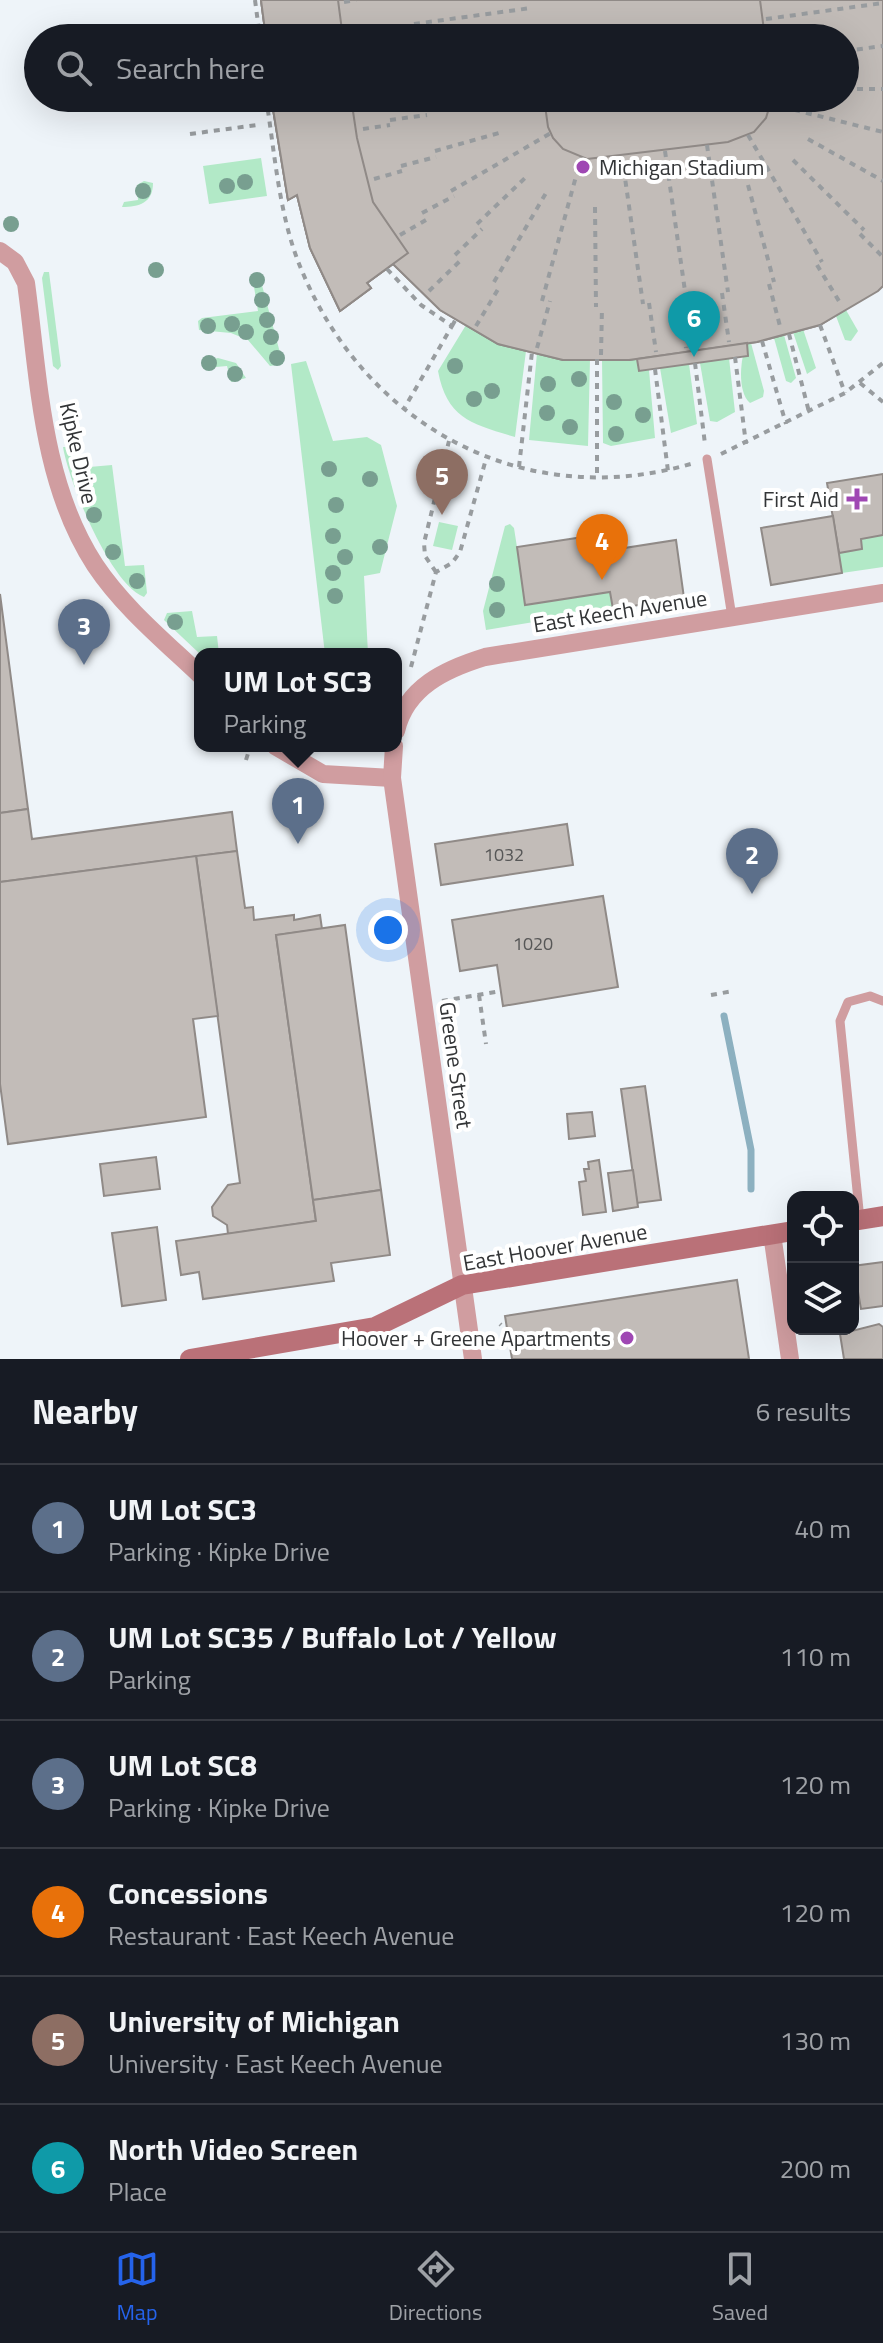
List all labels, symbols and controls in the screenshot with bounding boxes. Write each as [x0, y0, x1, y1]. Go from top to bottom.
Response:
search box [24, 24, 859, 112]
text: Search here [116, 45, 265, 91]
icon: search [52, 46, 96, 90]
place label: Michigan Stadium [599, 150, 765, 184]
marker: Michigan Stadium [574, 158, 592, 176]
pin: 6 [668, 291, 720, 357]
street label: Kipke Drive [51, 399, 107, 507]
pin: 5 [416, 449, 468, 515]
place label: First Aid [763, 482, 839, 516]
marker: First Aid [846, 488, 868, 510]
pin: 4 [576, 514, 628, 580]
street label: East Keech Avenue [531, 580, 709, 642]
pin: 3 [58, 599, 110, 665]
popup [194, 648, 402, 752]
text: UM Lot SC3 [223, 658, 373, 704]
text: Parking [223, 704, 306, 743]
pin: 1 [272, 778, 324, 844]
pin: 2 [726, 828, 778, 894]
house number: 1032 [484, 841, 524, 868]
your location [368, 910, 408, 950]
house number: 1020 [513, 930, 553, 957]
street label: Greene Street [430, 999, 482, 1131]
map controls [787, 1191, 859, 1335]
button: locate [787, 1191, 859, 1263]
street label: East Hoover Avenue [460, 1214, 650, 1280]
button: layers [787, 1263, 859, 1335]
place label: Hoover + Greene Apartments [341, 1321, 611, 1355]
marker: Hoover + Greene Apartments [618, 1329, 636, 1347]
text: Nearby [32, 1385, 138, 1437]
text: 6 results [756, 1392, 851, 1431]
text: UM Lot SC3 [108, 1486, 257, 1532]
text: 1 [51, 1509, 65, 1548]
text: 40 m [794, 1509, 851, 1548]
text: Parking · Kipke Drive [108, 1532, 330, 1571]
text: UM Lot SC35 / Buffalo Lot / Yellow [108, 1614, 557, 1660]
text: 2 [51, 1637, 65, 1676]
text: 110 m [780, 1637, 851, 1676]
text: Parking [108, 1660, 191, 1699]
text: UM Lot SC8 [108, 1742, 257, 1788]
text: 3 [51, 1765, 65, 1804]
text: 120 m [780, 1765, 851, 1804]
text: Parking · Kipke Drive [108, 1788, 330, 1827]
text: Concessions [108, 1870, 268, 1916]
text: 4 [51, 1893, 65, 1932]
text: 120 m [780, 1893, 851, 1932]
text: Restaurant · East Keech Avenue [108, 1916, 454, 1955]
text: University of Michigan [108, 1998, 400, 2044]
text: 5 [51, 2021, 65, 2060]
text: 130 m [780, 2021, 851, 2060]
text: University · East Keech Avenue [108, 2044, 443, 2083]
text: North Video Screen [108, 2126, 358, 2172]
text: 6 [51, 2149, 65, 2188]
text: 200 m [780, 2149, 851, 2188]
text: Place [108, 2172, 167, 2211]
tab: Map [115, 2247, 159, 2329]
tab: Directions [389, 2247, 482, 2329]
tab: Saved [712, 2247, 768, 2329]

